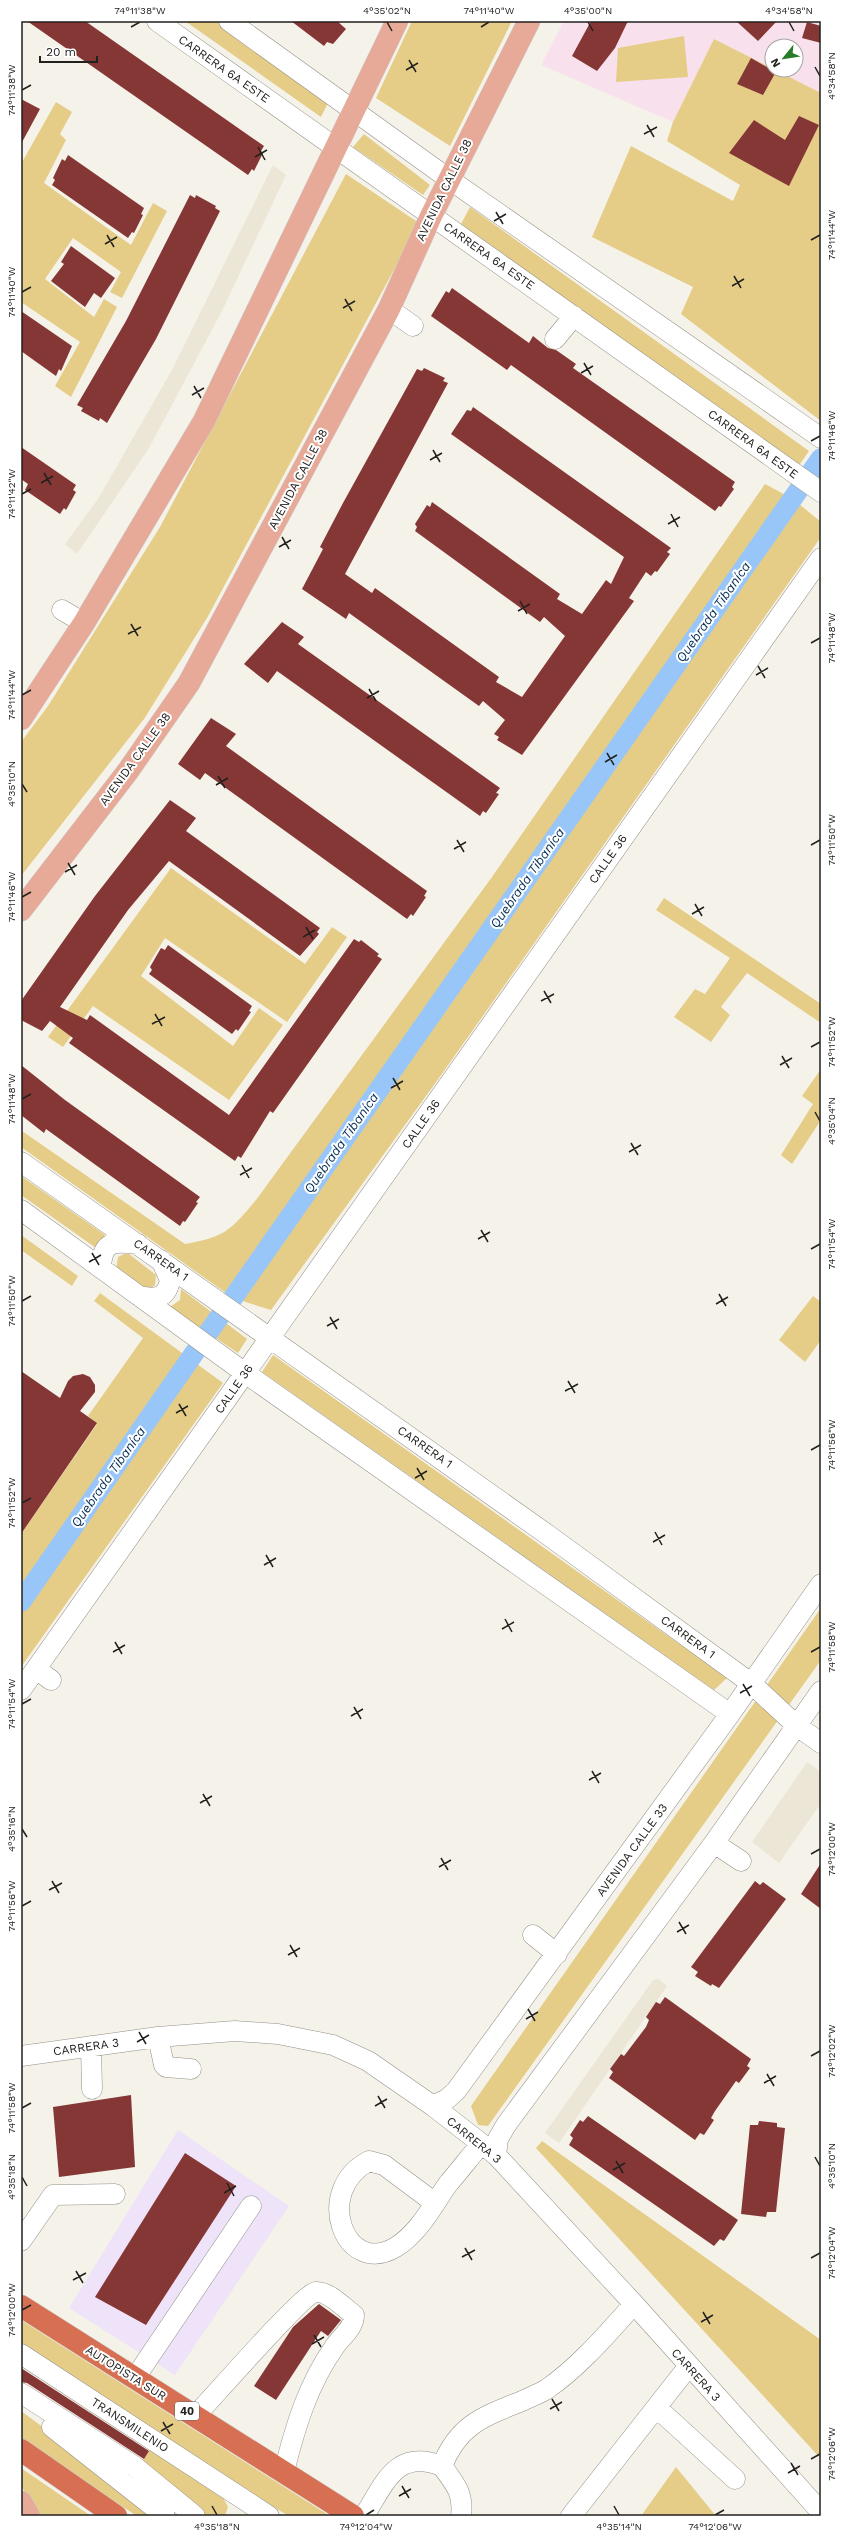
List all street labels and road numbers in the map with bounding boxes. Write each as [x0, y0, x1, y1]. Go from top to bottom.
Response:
street label: CARRERA 6A ESTE [176, 32, 273, 106]
street label: AVENIDA CALLE 38 [413, 137, 475, 243]
street label: CARRERA 6A ESTE [441, 219, 538, 293]
street label: CARRERA 6A ESTE [705, 407, 801, 482]
street label: AVENIDA CALLE 38 [266, 426, 330, 532]
street label: AVENIDA CALLE 38 [97, 710, 173, 808]
street label: CALLE 36 [586, 832, 630, 886]
street label: CALLE 36 [399, 1097, 443, 1151]
street label: CARRERA 1 [131, 1236, 191, 1284]
street label: CALLE 36 [212, 1362, 256, 1416]
street label: CARRERA 1 [395, 1423, 455, 1471]
street label: CARRERA 1 [658, 1613, 718, 1661]
street label: AVENIDA CALLE 33 [594, 1801, 670, 1899]
street label: CARRERA 3 [52, 2035, 120, 2059]
street label: CARRERA 3 [444, 2114, 504, 2166]
street label: AUTOPISTA SUR [83, 2343, 169, 2403]
street label: CARRERA 3 [669, 2346, 723, 2404]
street label: TRANSMILENIO [89, 2395, 171, 2455]
road number: 40 [175, 2402, 199, 2420]

